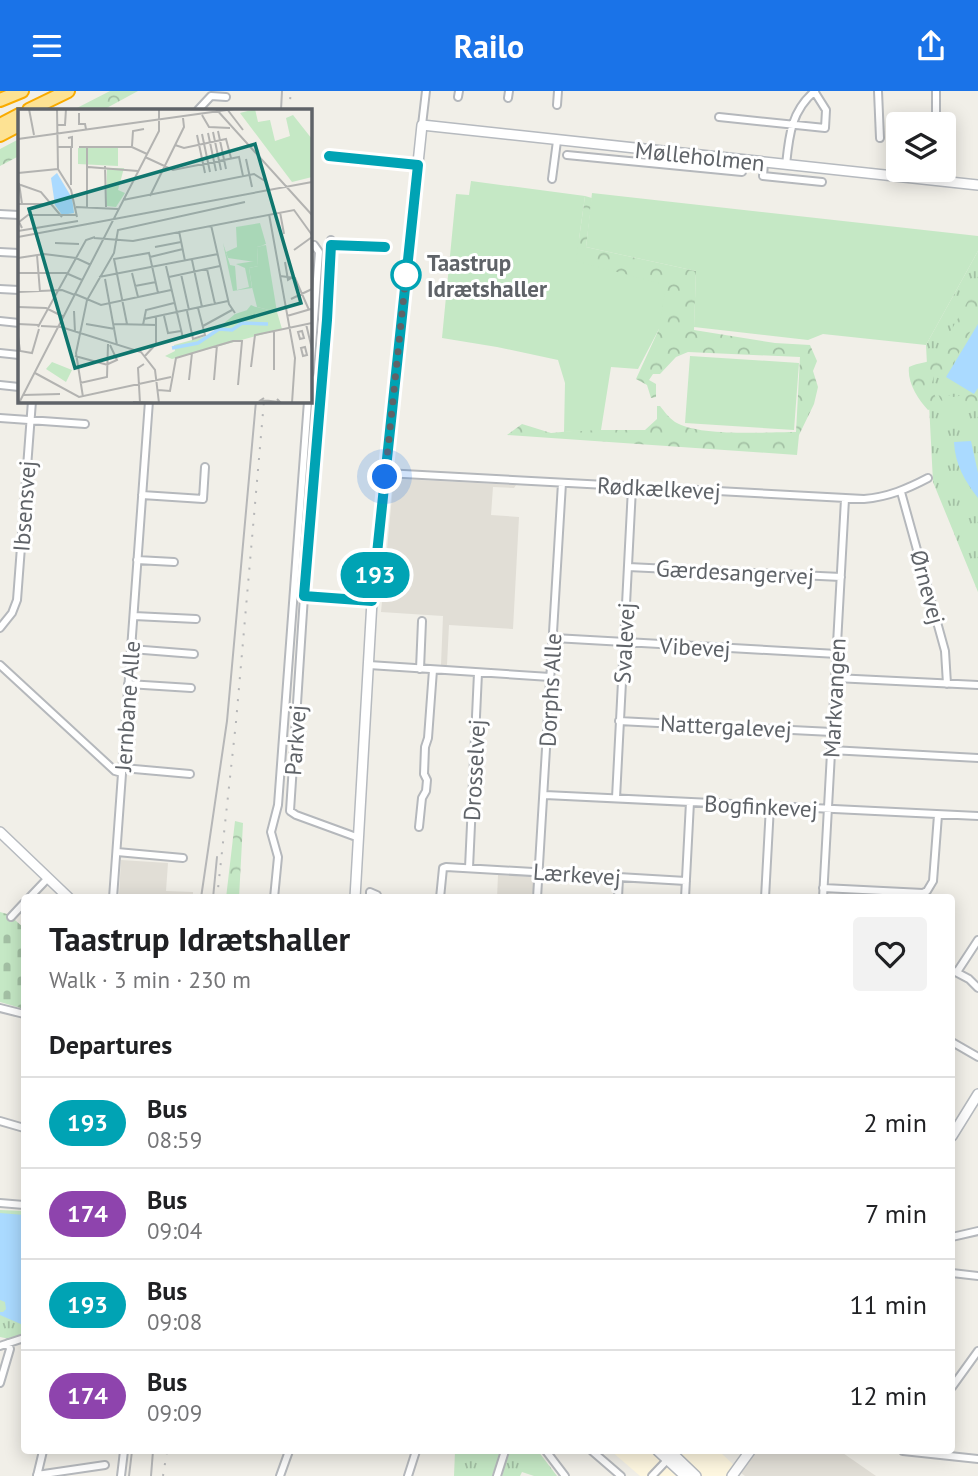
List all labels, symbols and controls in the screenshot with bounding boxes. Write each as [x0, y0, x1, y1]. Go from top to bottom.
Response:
text: Railo [454, 25, 524, 67]
icon: menu [28, 27, 66, 65]
icon: share [912, 27, 950, 65]
inset map [18, 109, 312, 403]
map controls [886, 112, 956, 182]
button: layers [886, 112, 956, 182]
street label: Mølleholmen [634, 135, 766, 177]
place label: Taastrup Idrætshaller [427, 248, 548, 303]
marker: Taastrup Idrætshaller [391, 260, 421, 290]
street label: Ibsensvej [6, 459, 42, 553]
your location [367, 459, 402, 494]
street label: Rødkælkevej [596, 470, 722, 506]
street label: Ørnevej [904, 547, 952, 627]
line badge: 193 [335, 552, 415, 598]
street label: Gærdesangervej [655, 553, 815, 591]
text: 193 [355, 559, 395, 590]
street label: Svalevej [607, 602, 641, 684]
street label: Vibevej [658, 631, 731, 663]
street label: Dorphs Alle [533, 632, 567, 748]
street label: Markvangen [816, 637, 852, 759]
street label: Jernbane Alle [108, 640, 146, 773]
street label: Parkvej [278, 704, 312, 776]
street label: Nattergalevej [659, 708, 793, 744]
street label: Drosselvej [457, 718, 491, 822]
street label: Bogfinkevej [703, 789, 819, 823]
street label: Lærkevej [532, 856, 622, 892]
text: Taastrup Idrætshaller [49, 917, 350, 960]
button: heart [853, 917, 927, 991]
text: Walk · 3 min · 230 m [49, 965, 251, 994]
text: Departures [49, 1028, 172, 1061]
text: Bus [147, 1092, 187, 1125]
text: 2 min [864, 1106, 927, 1139]
text: 193 [67, 1107, 108, 1138]
text: 08:59 [147, 1125, 202, 1154]
text: Bus [147, 1183, 187, 1216]
text: 7 min [865, 1197, 927, 1230]
text: 174 [67, 1198, 108, 1229]
text: 09:04 [147, 1216, 202, 1245]
text: Bus [147, 1274, 187, 1307]
text: 11 min [849, 1288, 927, 1321]
text: 193 [67, 1289, 108, 1320]
text: 09:08 [147, 1307, 202, 1336]
text: Bus [147, 1365, 187, 1398]
text: 12 min [849, 1379, 927, 1412]
text: 174 [67, 1380, 108, 1411]
text: 09:09 [147, 1398, 202, 1427]

